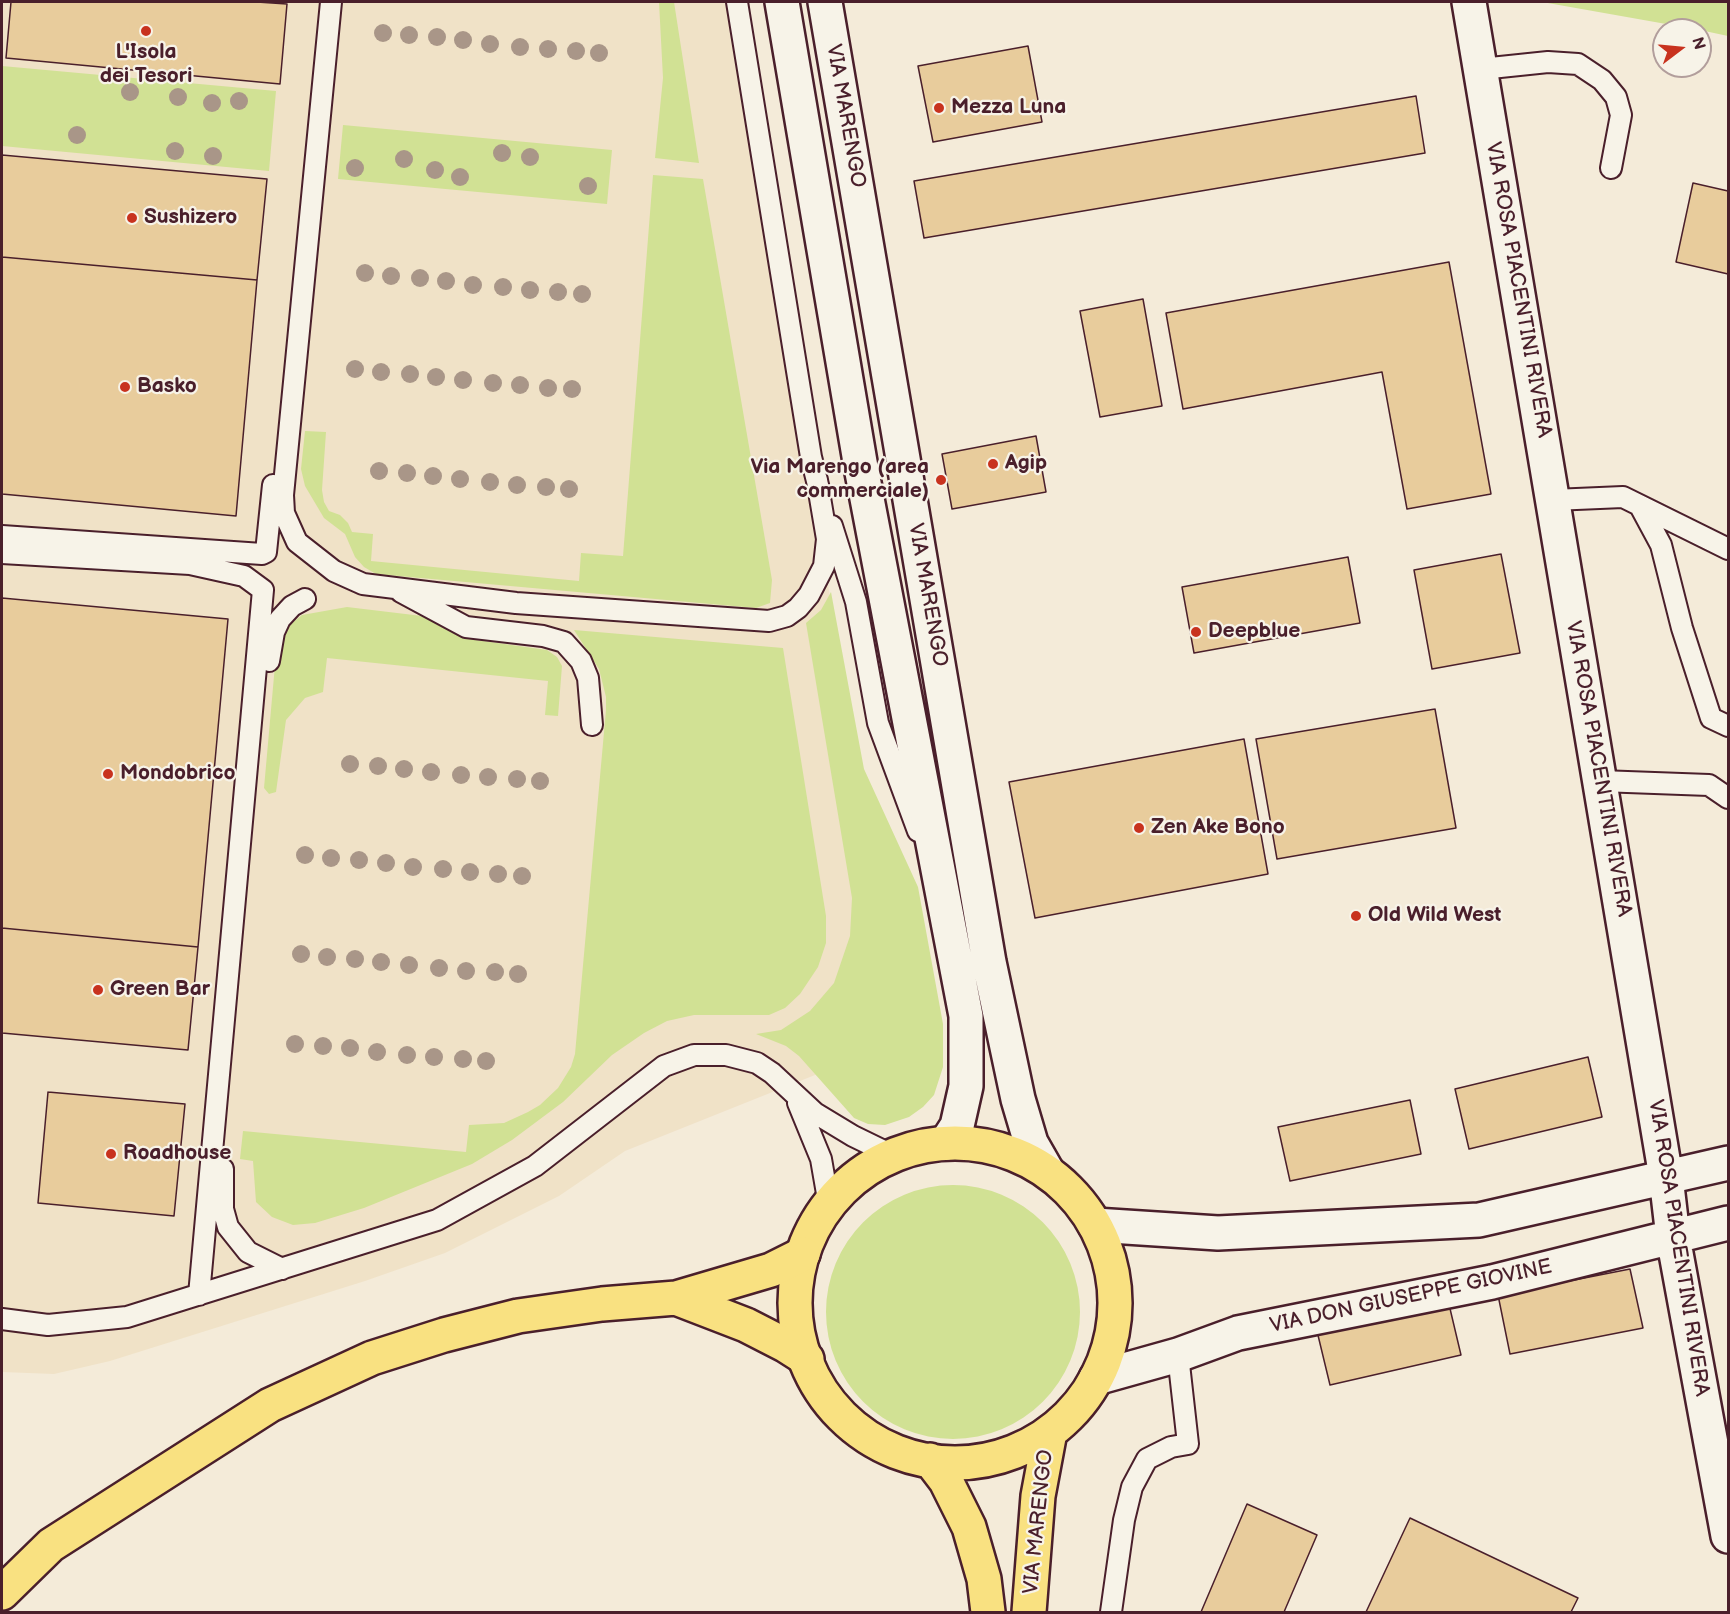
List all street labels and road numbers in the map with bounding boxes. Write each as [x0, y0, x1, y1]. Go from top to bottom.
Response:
street label: VIA MARENGO [820, 42, 870, 190]
street label: VIA ROSA PIACENTINI RIVERA [1480, 140, 1556, 440]
street label: VIA MARENGO [902, 521, 952, 669]
street label: VIA ROSA PIACENTINI RIVERA [1560, 619, 1636, 919]
street label: VIA ROSA PIACENTINI RIVERA [1642, 1098, 1714, 1398]
street label: VIA DON GIUSEPPE GIOVINE [1268, 1255, 1554, 1339]
street label: VIA MARENGO [1019, 1448, 1059, 1596]

